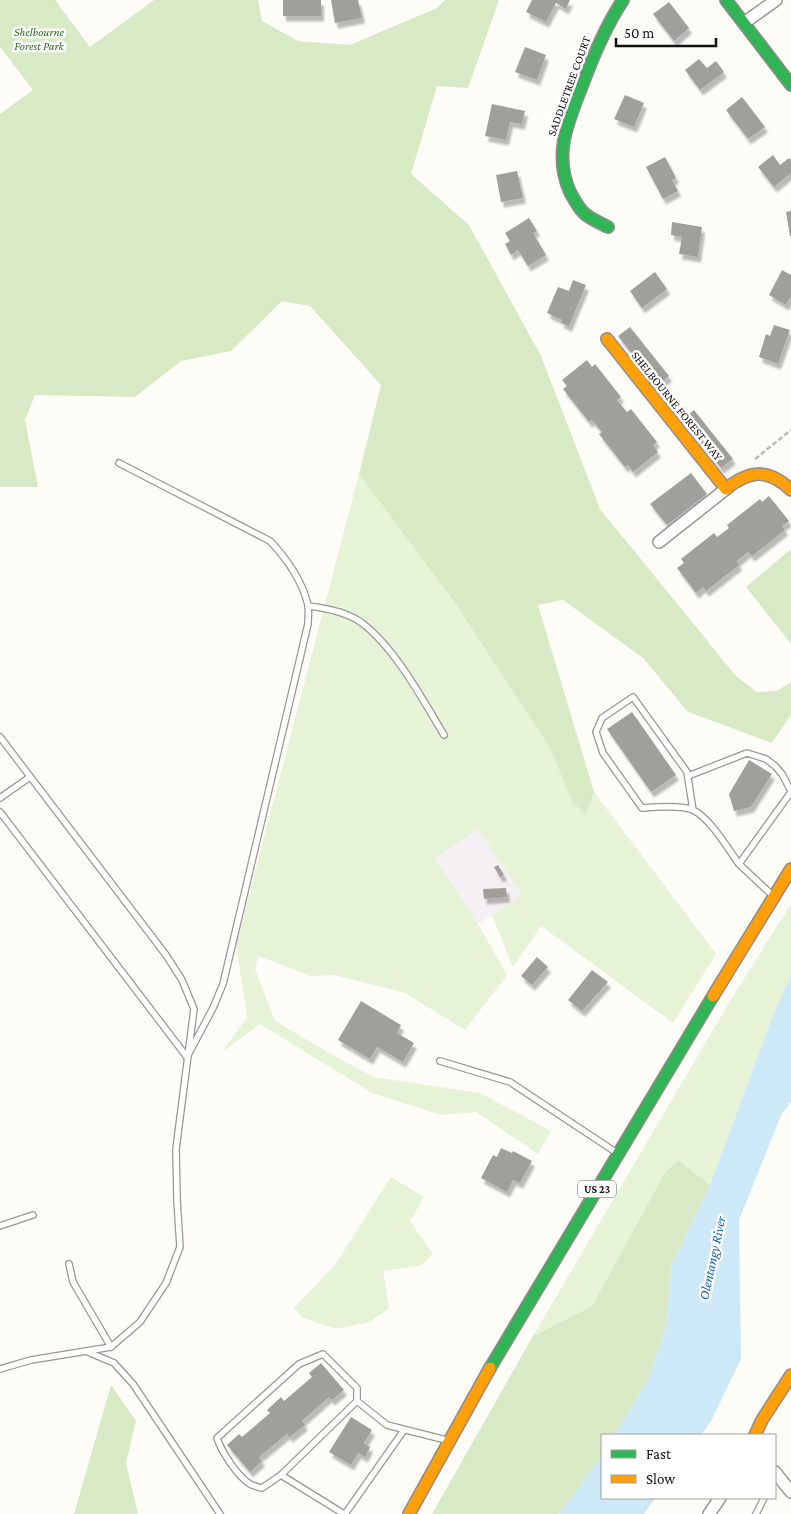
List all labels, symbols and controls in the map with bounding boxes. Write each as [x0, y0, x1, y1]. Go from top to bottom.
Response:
scale bar [616, 15, 716, 47]
park label: Shelbourne Forest Park [14, 25, 65, 53]
text: 50 m [624, 25, 654, 41]
street label: SADDLETREE COURT [544, 34, 594, 138]
street label: SHELBOURNE FOREST WAY [629, 349, 726, 464]
road number: US 23 [578, 1180, 616, 1198]
water label: Olentangy River [695, 1214, 729, 1301]
legend [601, 1434, 776, 1499]
text: Fast [646, 1446, 672, 1462]
text: Slow [646, 1471, 676, 1487]

